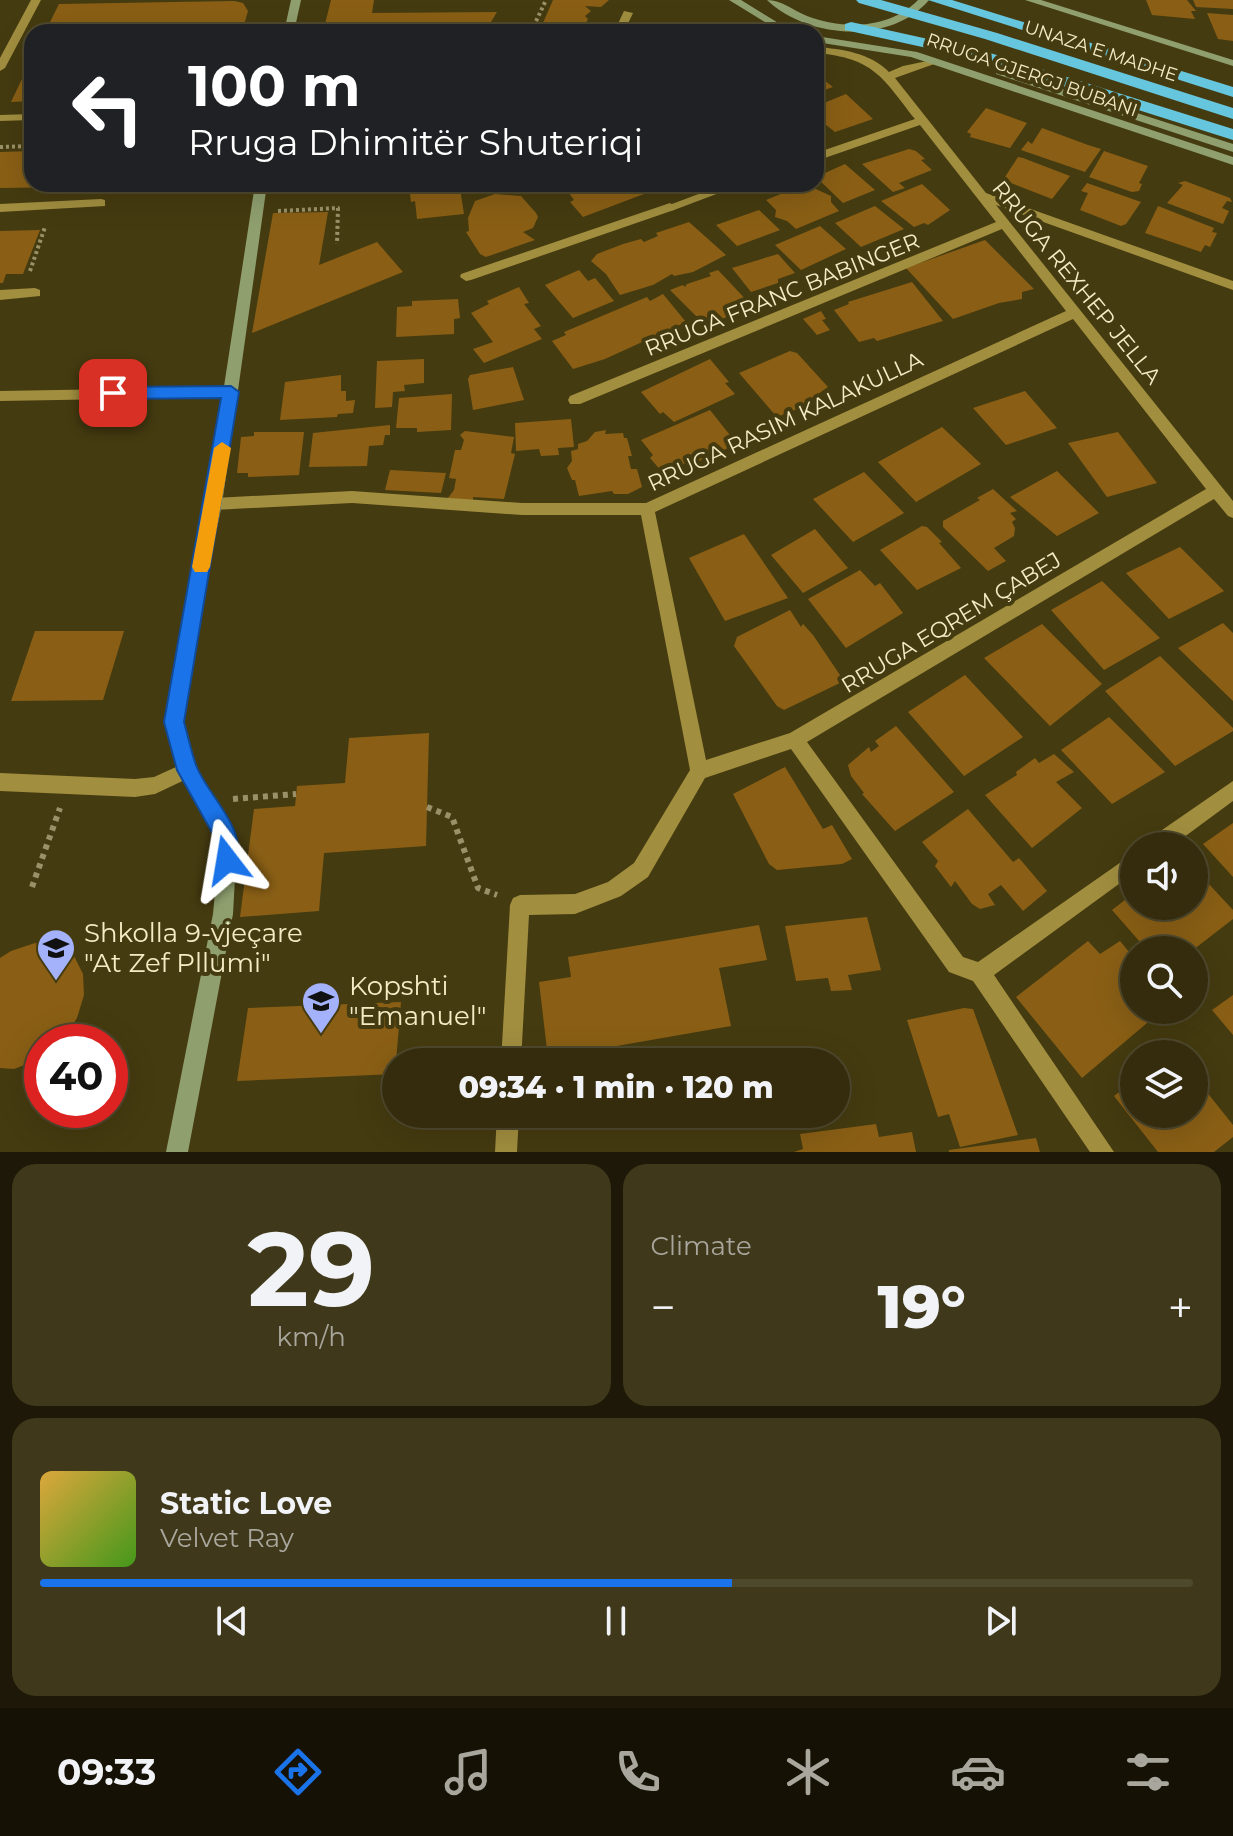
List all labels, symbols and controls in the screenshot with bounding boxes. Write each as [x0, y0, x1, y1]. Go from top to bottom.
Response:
street label: UNAZA E MADHE [1022, 16, 1180, 86]
street label: RRUGA GJERGJ BUBANI [924, 28, 1140, 122]
text: 100 m [188, 52, 361, 120]
icon: left [56, 56, 160, 160]
text: Rruga Dhimitër Shuteriqi [188, 120, 643, 164]
street label: RRUGA REXHEP JELLA [986, 175, 1167, 390]
street label: RRUGA FRANC BABINGER [641, 227, 923, 362]
street label: RRUGA RASIM KALAKULLA [643, 346, 927, 497]
pin [79, 359, 147, 427]
icon: arrive [91, 371, 135, 415]
street label: RRUGA EQREM ÇABEJ [836, 546, 1066, 699]
position arrow [185, 818, 269, 902]
map controls [1120, 832, 1208, 1128]
button: sound [1120, 832, 1208, 920]
place label: Shkolla 9-vjeçare "At Zef Pllumi" [84, 917, 303, 979]
school or university icon: Shkolla 9-vjeçare "At Zef Pllumi" [35, 927, 77, 982]
button: search [1120, 936, 1208, 1024]
place label: Kopshti "Emanuel" [349, 970, 486, 1032]
school or university icon: Kopshti "Emanuel" [300, 980, 342, 1035]
speed limit sign: 40 [24, 1024, 128, 1128]
button: layers [1120, 1040, 1208, 1128]
text: 09:34 · 1 min · 120 m [458, 1069, 774, 1106]
text: 29 [247, 1205, 375, 1332]
text: Climate [651, 1230, 752, 1262]
text: 19° [878, 1270, 966, 1343]
text: − [651, 1280, 676, 1334]
text: + [1168, 1280, 1193, 1334]
text: km/h [277, 1321, 346, 1353]
text: Static Love [160, 1485, 332, 1522]
text: Velvet Ray [160, 1522, 294, 1554]
icon: previous [210, 1599, 254, 1643]
icon: pause [594, 1599, 638, 1643]
icon: next [979, 1599, 1023, 1643]
icon: directions [270, 1744, 326, 1800]
icon: music [440, 1744, 496, 1800]
icon: phone [610, 1744, 666, 1800]
icon: climate [780, 1744, 836, 1800]
icon: car [950, 1744, 1006, 1800]
icon: filters [1120, 1744, 1176, 1800]
text: 09:33 [57, 1750, 156, 1794]

